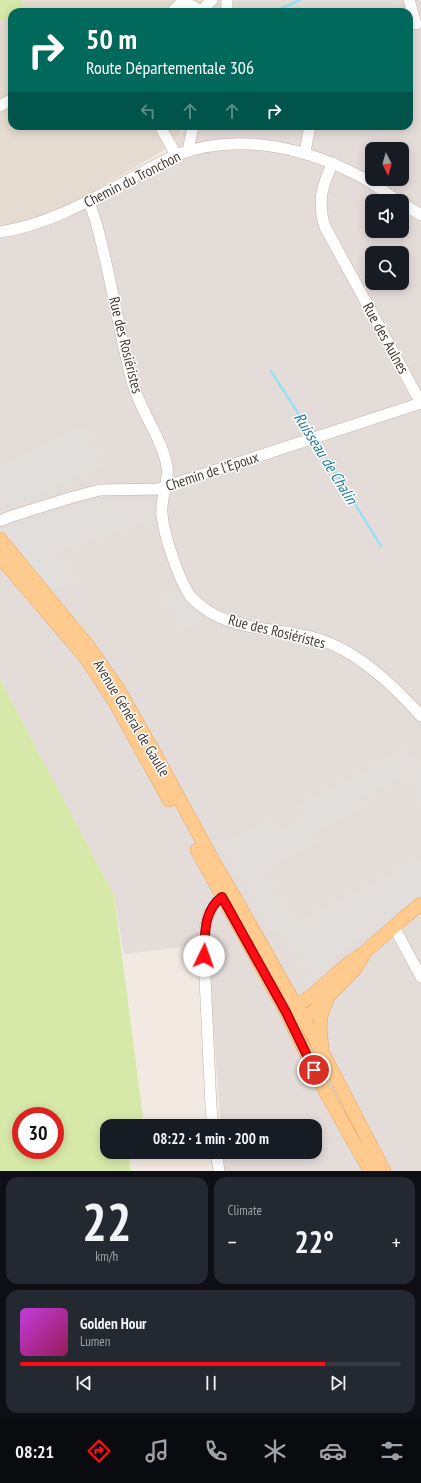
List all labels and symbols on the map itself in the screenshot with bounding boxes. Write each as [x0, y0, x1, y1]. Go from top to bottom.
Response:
north arrow [365, 142, 409, 186]
street label: Chemin du Tronchon [81, 147, 183, 211]
street label: Rue des Rosiéristes [105, 294, 147, 396]
street label: Rue des Aulnes [359, 299, 413, 377]
water label: Ruisseau de Chalin [290, 409, 363, 508]
street label: Chemin de l'Epoux [163, 447, 261, 495]
street label: Rue des Rosiéristes [226, 610, 328, 652]
street label: Avenue Général de Gaulle [90, 656, 174, 780]
position arrow [183, 935, 225, 977]
pin [297, 1053, 331, 1087]
speed limit sign: 30 [12, 1107, 64, 1159]

